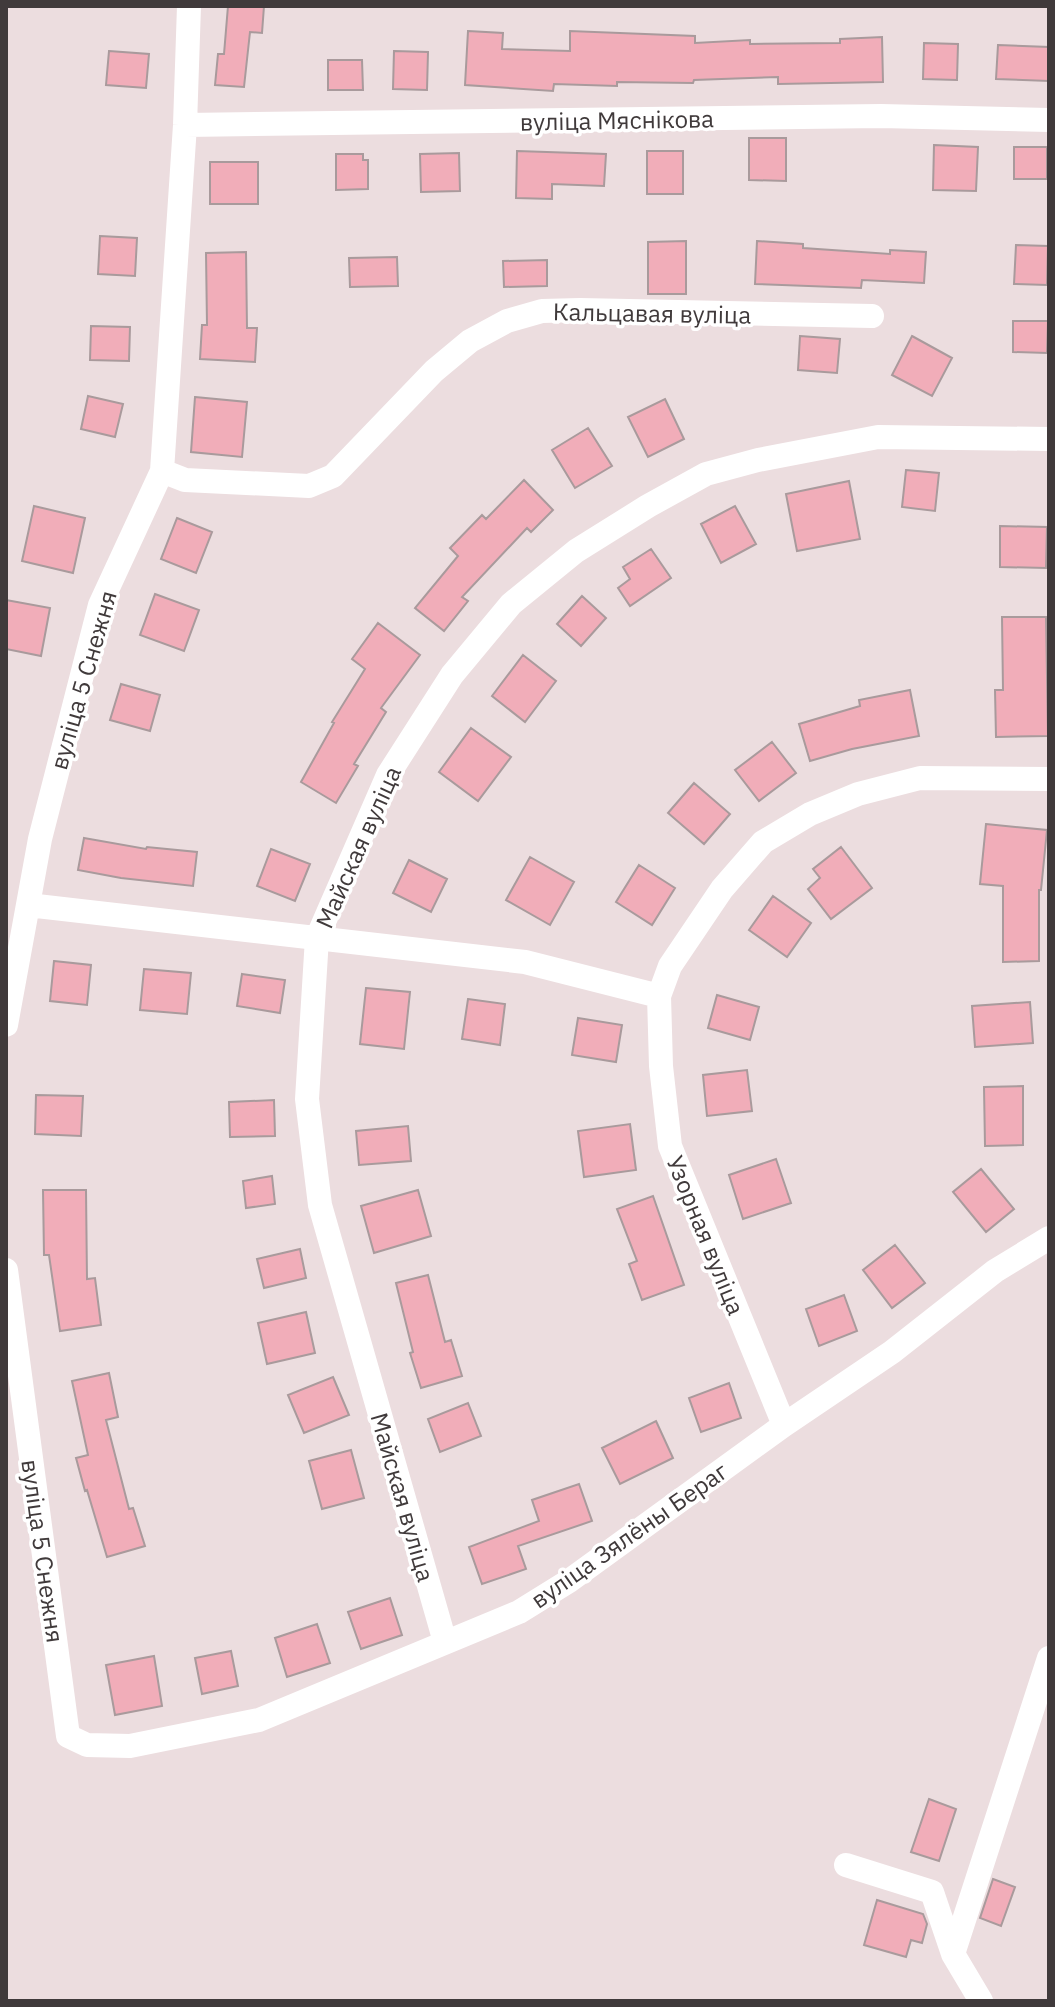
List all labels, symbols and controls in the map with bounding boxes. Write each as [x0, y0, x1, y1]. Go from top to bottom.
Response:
street label: вуліца Мяснікова [520, 102, 714, 138]
street label: Кальцавая вуліца [553, 295, 752, 331]
street label: вуліца 5 Снежня [42, 587, 124, 773]
street label: Майская вуліца [308, 761, 408, 933]
street label: Узорная вуліца [659, 1151, 753, 1320]
street label: Майская вуліца [364, 1409, 442, 1585]
street label: вуліца Зялёны Бераг [524, 1455, 734, 1615]
street label: вуліца 5 Снежня [14, 1457, 72, 1645]

